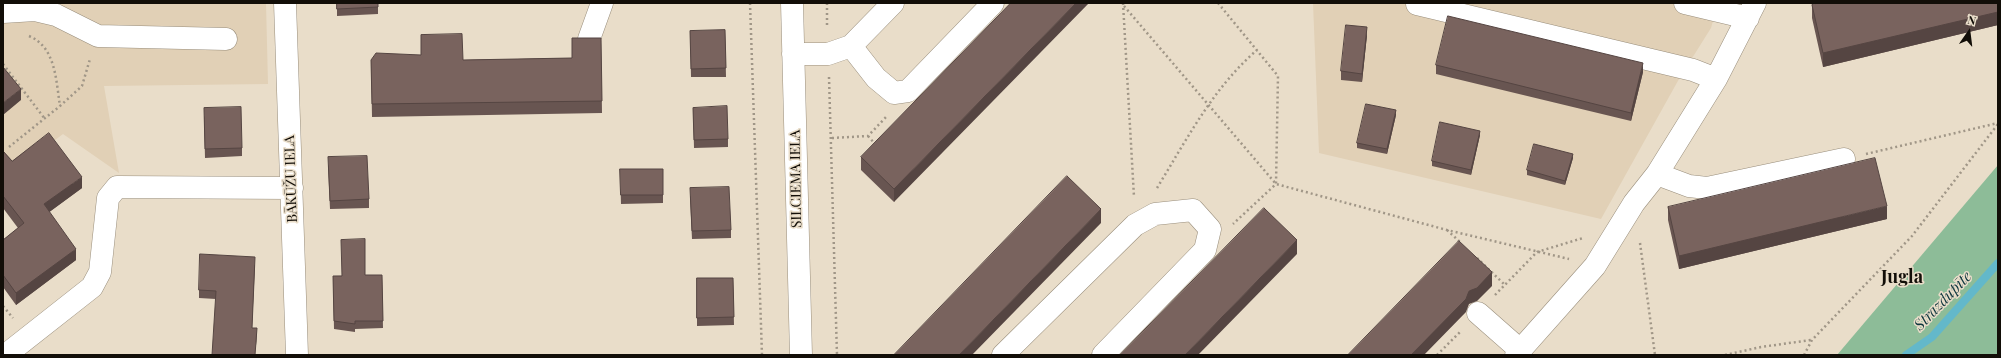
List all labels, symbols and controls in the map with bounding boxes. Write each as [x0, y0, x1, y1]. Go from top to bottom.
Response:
north arrow [1949, 12, 1989, 52]
text: N [1966, 12, 1978, 28]
street label: SILCIEMA IELA [787, 130, 805, 228]
street label: BĀKŪŽU IELA [281, 135, 301, 223]
district label: Jugla [1881, 266, 1923, 288]
water label: Strazdupīte [1911, 268, 1975, 334]

